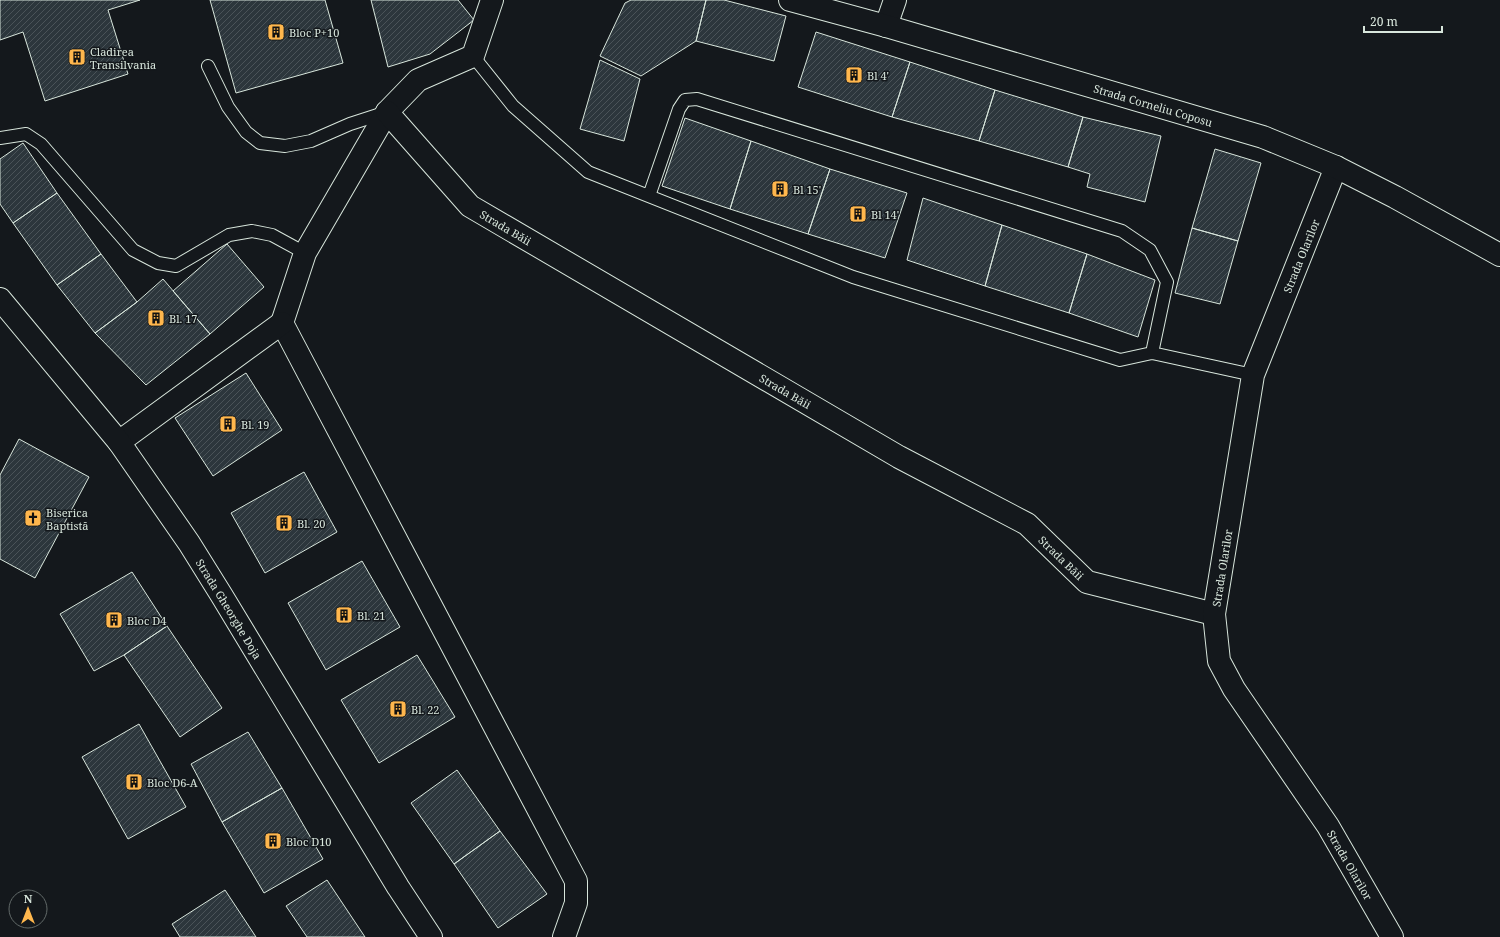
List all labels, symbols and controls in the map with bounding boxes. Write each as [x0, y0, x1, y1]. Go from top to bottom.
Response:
scale bar [1364, 8, 1442, 34]
text: 20 m [1370, 13, 1398, 30]
building icon: Bloc P+10 [266, 22, 286, 42]
place label: Bloc P+10 [289, 25, 339, 40]
place label: Cladirea Transilvania [90, 44, 156, 72]
building icon: Cladirea Transilvania [67, 47, 87, 67]
building icon: Bl 4' [844, 65, 864, 85]
place label: Bl 4' [867, 68, 889, 83]
street label: Strada Corneliu Coposu [1092, 80, 1214, 129]
building icon: Bl 15' [770, 179, 790, 199]
place label: Bl 15' [793, 182, 821, 197]
building icon: Bl 14' [848, 204, 868, 224]
street label: Strada Băii [477, 206, 535, 248]
place label: Bl 14' [871, 207, 899, 222]
street label: Strada Olarilor [1279, 216, 1323, 295]
building icon: Bl. 17 [146, 308, 166, 328]
place label: Bl. 17 [169, 311, 198, 326]
street label: Strada Băii [757, 370, 814, 412]
building icon: Bl. 19 [218, 414, 238, 434]
place label: Bl. 19 [241, 417, 270, 432]
place label: Biserica Baptistă [46, 505, 89, 533]
church icon: Biserica Baptistă [23, 508, 43, 528]
building icon: Bl. 20 [274, 513, 294, 533]
place label: Bl. 20 [297, 516, 326, 531]
street label: Strada Olarilor [1208, 527, 1236, 608]
street label: Strada Băii [1036, 532, 1088, 583]
street label: Strada Gheorghe Doja [193, 556, 266, 661]
building icon: Bl. 21 [334, 605, 354, 625]
place label: Bl. 21 [357, 608, 386, 623]
building icon: Bloc D4 [104, 610, 124, 630]
place label: Bloc D4 [127, 613, 166, 628]
building icon: Bl. 22 [388, 699, 408, 719]
place label: Bl. 22 [411, 702, 440, 717]
building icon: Bloc D6-A [124, 772, 144, 792]
place label: Bloc D6-A [147, 775, 198, 790]
street label: Strada Olarilor [1324, 827, 1377, 903]
building icon: Bloc D10 [263, 831, 283, 851]
place label: Bloc D10 [286, 834, 332, 849]
north arrow [8, 889, 48, 929]
text: N [24, 891, 33, 906]

